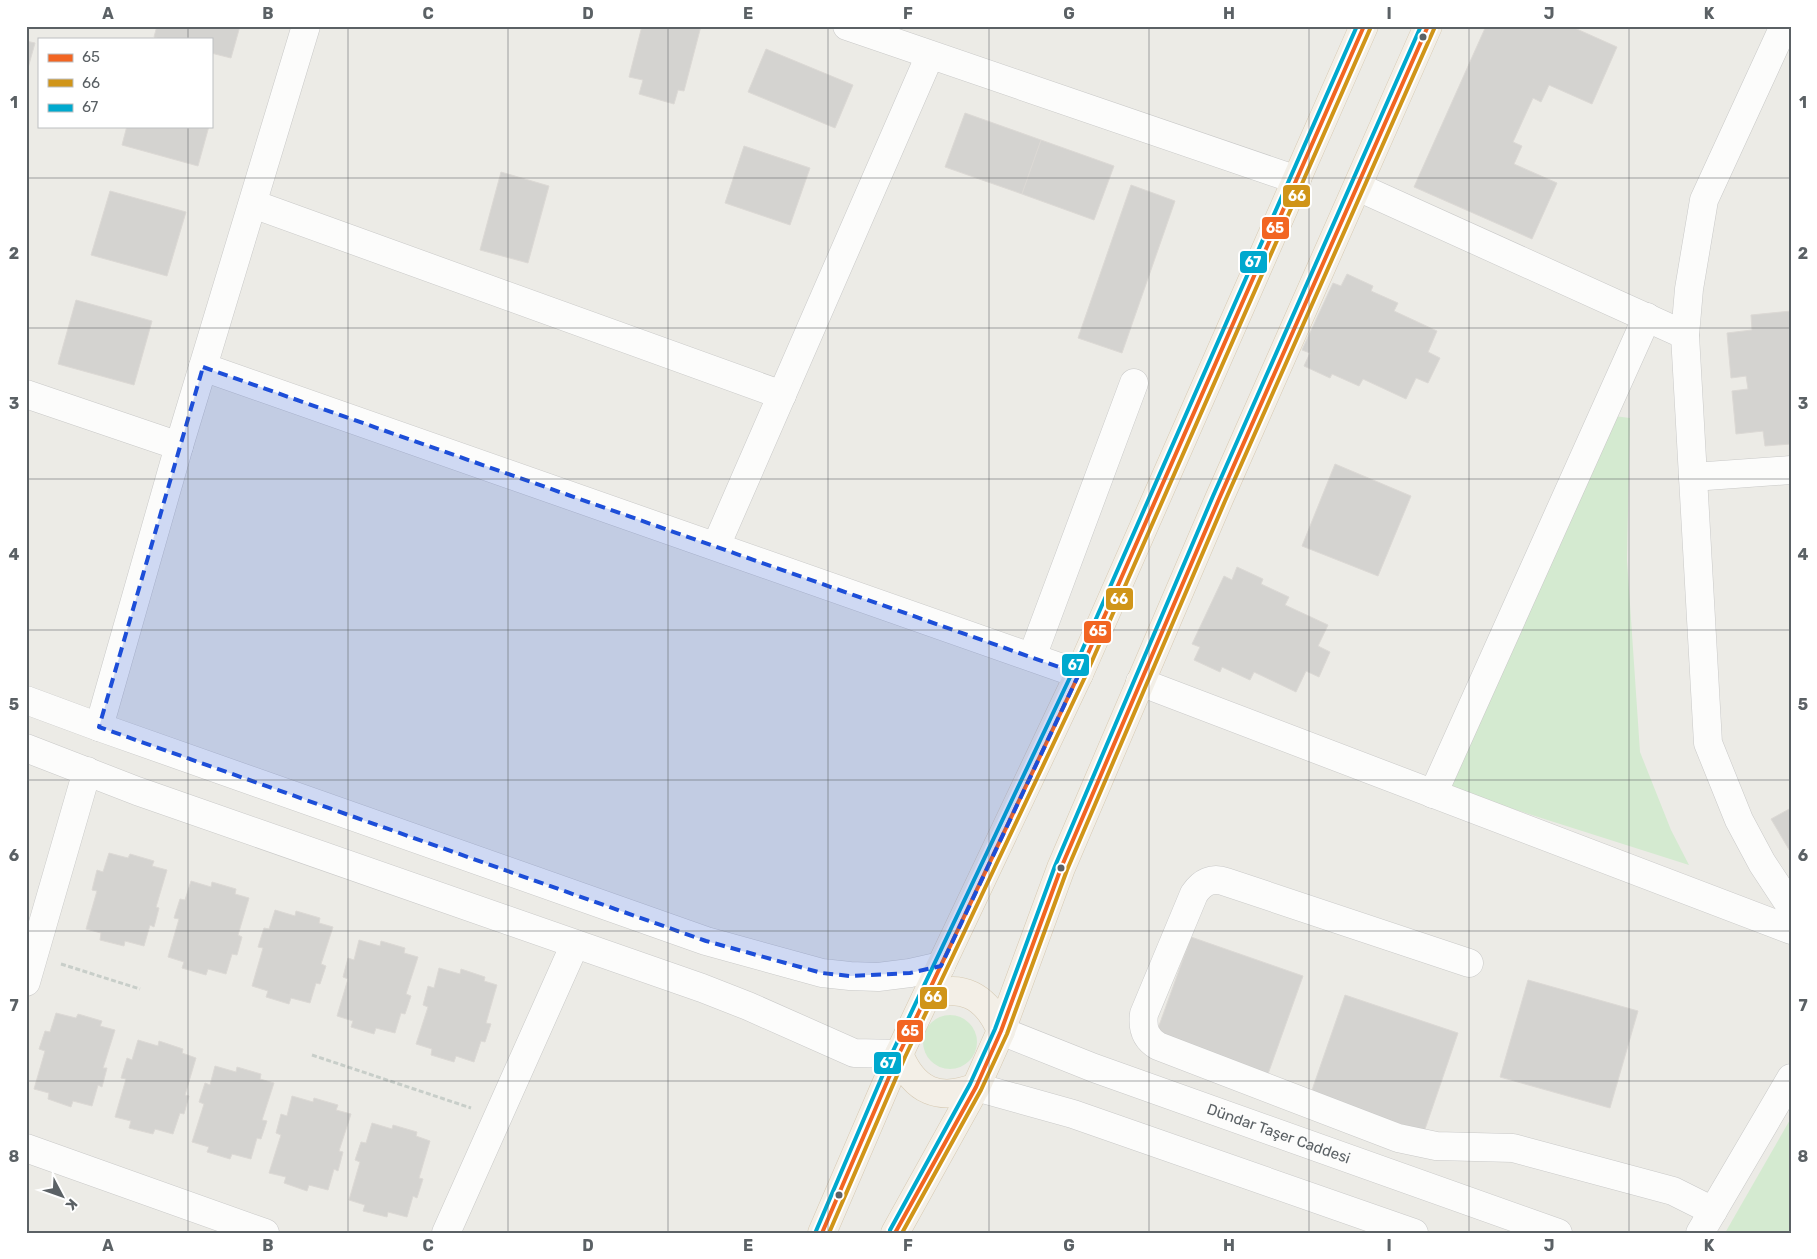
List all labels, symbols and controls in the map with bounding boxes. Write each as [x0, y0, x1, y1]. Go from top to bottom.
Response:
text: A [102, 4, 114, 23]
text: B [262, 4, 274, 23]
text: C [422, 4, 434, 23]
text: D [582, 4, 594, 23]
text: E [743, 4, 753, 23]
text: F [903, 4, 913, 23]
text: G [1063, 4, 1075, 23]
text: H [1223, 4, 1235, 23]
text: I [1386, 4, 1392, 23]
text: J [1544, 4, 1554, 23]
text: K [1704, 4, 1715, 23]
unlabelled marker [1418, 32, 1428, 42]
legend [38, 38, 212, 128]
text: 65 [82, 48, 100, 66]
text: 66 [82, 74, 100, 92]
text: 1 [10, 93, 18, 112]
text: 1 [1799, 93, 1807, 112]
text: 67 [82, 98, 99, 116]
line badge: 66 [1282, 184, 1311, 208]
text: 66 [1288, 188, 1306, 205]
line badge: 65 [1261, 216, 1290, 240]
text: 65 [1266, 220, 1284, 237]
text: 2 [9, 244, 19, 263]
text: 2 [1798, 244, 1808, 263]
line badge: 67 [1239, 250, 1268, 274]
text: 67 [1245, 254, 1261, 271]
text: 3 [9, 394, 19, 413]
text: 3 [1798, 394, 1808, 413]
text: 4 [9, 545, 20, 564]
text: 4 [1798, 545, 1809, 564]
line badge: 66 [1105, 587, 1134, 611]
text: 66 [1110, 591, 1128, 608]
line badge: 65 [1083, 620, 1112, 644]
text: 65 [1089, 623, 1107, 640]
line badge: 67 [1061, 653, 1090, 677]
text: 67 [1068, 657, 1084, 674]
text: 5 [9, 695, 19, 714]
text: 5 [1798, 695, 1808, 714]
text: 6 [9, 846, 19, 865]
text: 6 [1798, 846, 1808, 865]
unlabelled marker [1056, 863, 1066, 873]
line badge: 66 [919, 986, 948, 1010]
text: 66 [924, 989, 942, 1006]
text: 7 [9, 996, 19, 1015]
text: 7 [1798, 996, 1808, 1015]
line badge: 65 [896, 1019, 924, 1043]
text: 65 [901, 1023, 919, 1040]
line badge: 67 [873, 1051, 902, 1075]
text: 67 [880, 1055, 896, 1072]
street label: Dündar Taşer Caddesi [1204, 1100, 1353, 1167]
text: 8 [9, 1147, 20, 1166]
text: 8 [1798, 1147, 1809, 1166]
north arrow [38, 1172, 88, 1222]
unlabelled marker [834, 1190, 844, 1200]
text: K [62, 1195, 81, 1214]
text: A [102, 1236, 114, 1255]
text: B [262, 1236, 274, 1255]
text: C [422, 1236, 434, 1255]
text: D [582, 1236, 594, 1255]
text: E [743, 1236, 753, 1255]
text: F [903, 1236, 913, 1255]
text: G [1063, 1236, 1075, 1255]
text: H [1223, 1236, 1235, 1255]
text: I [1386, 1236, 1392, 1255]
text: J [1544, 1236, 1554, 1255]
text: K [1704, 1236, 1715, 1255]

